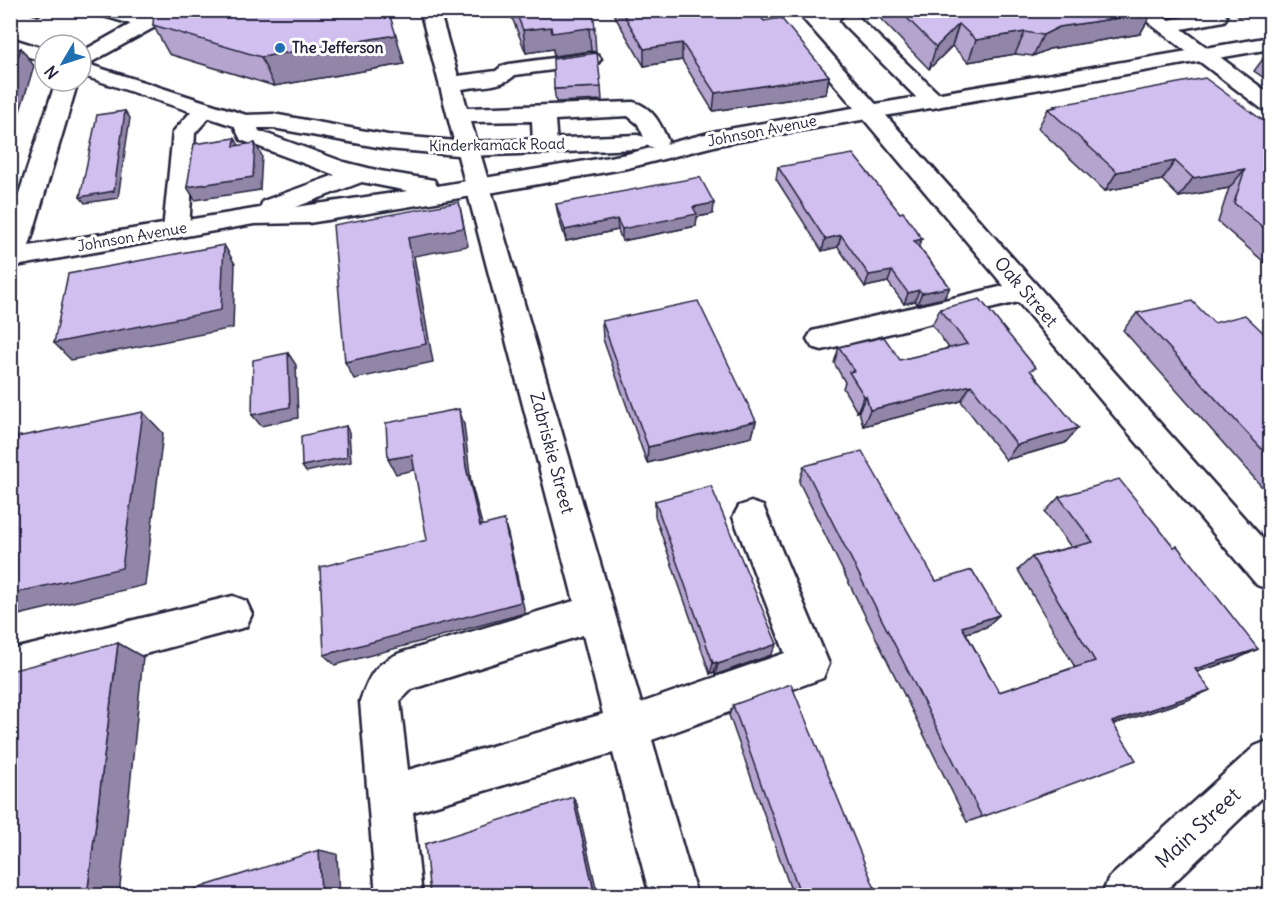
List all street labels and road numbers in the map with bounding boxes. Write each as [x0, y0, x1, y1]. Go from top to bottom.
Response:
street label: Johnson Avenue [706, 111, 818, 150]
street label: Kinderkamack Road [429, 134, 565, 155]
street label: Johnson Avenue [76, 218, 188, 256]
street label: Oak Street [990, 252, 1063, 332]
street label: Zabriskie Street [525, 390, 580, 516]
street label: Main Street [1149, 781, 1246, 874]

